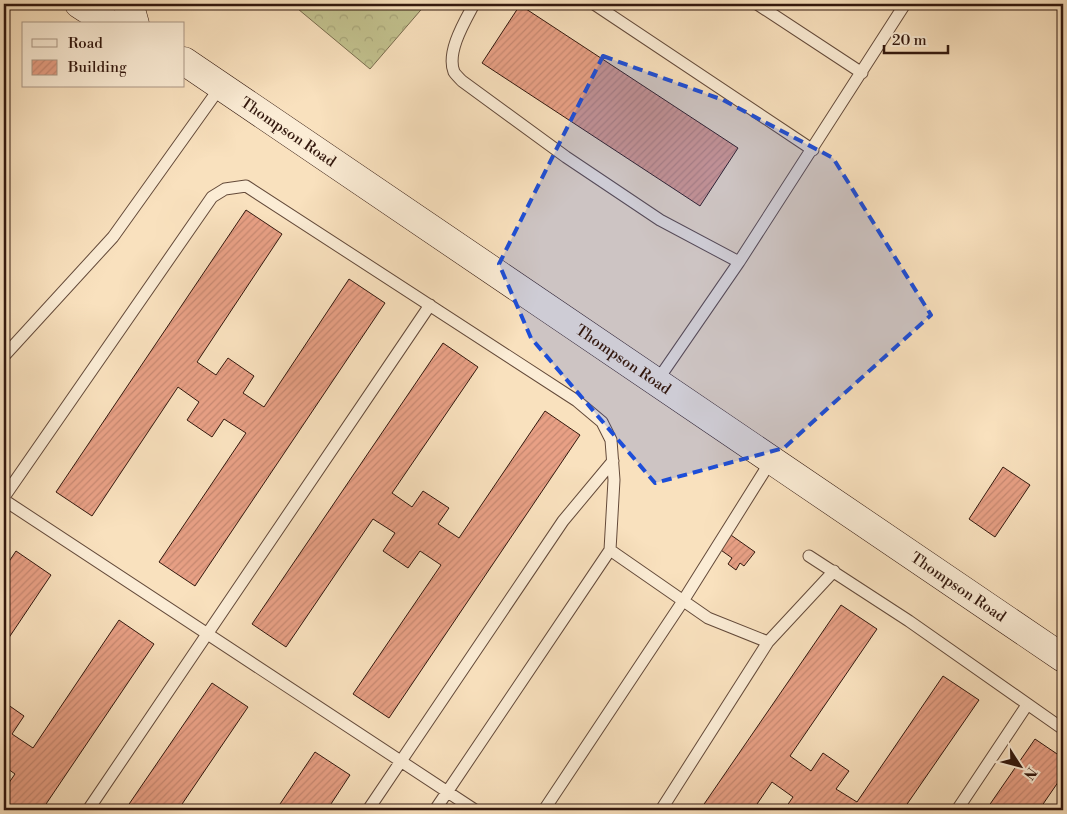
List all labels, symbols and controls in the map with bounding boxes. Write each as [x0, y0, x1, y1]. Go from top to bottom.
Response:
legend [22, 22, 185, 88]
scale bar [884, 22, 948, 54]
text: 20 m [892, 31, 927, 50]
text: Road [68, 34, 103, 53]
text: Building [67, 58, 127, 77]
street label: Thompson Road [237, 93, 340, 172]
street label: Thompson Road [572, 321, 675, 399]
street label: Thompson Road [907, 548, 1010, 627]
north arrow [994, 742, 1044, 792]
text: N [1019, 763, 1040, 783]

